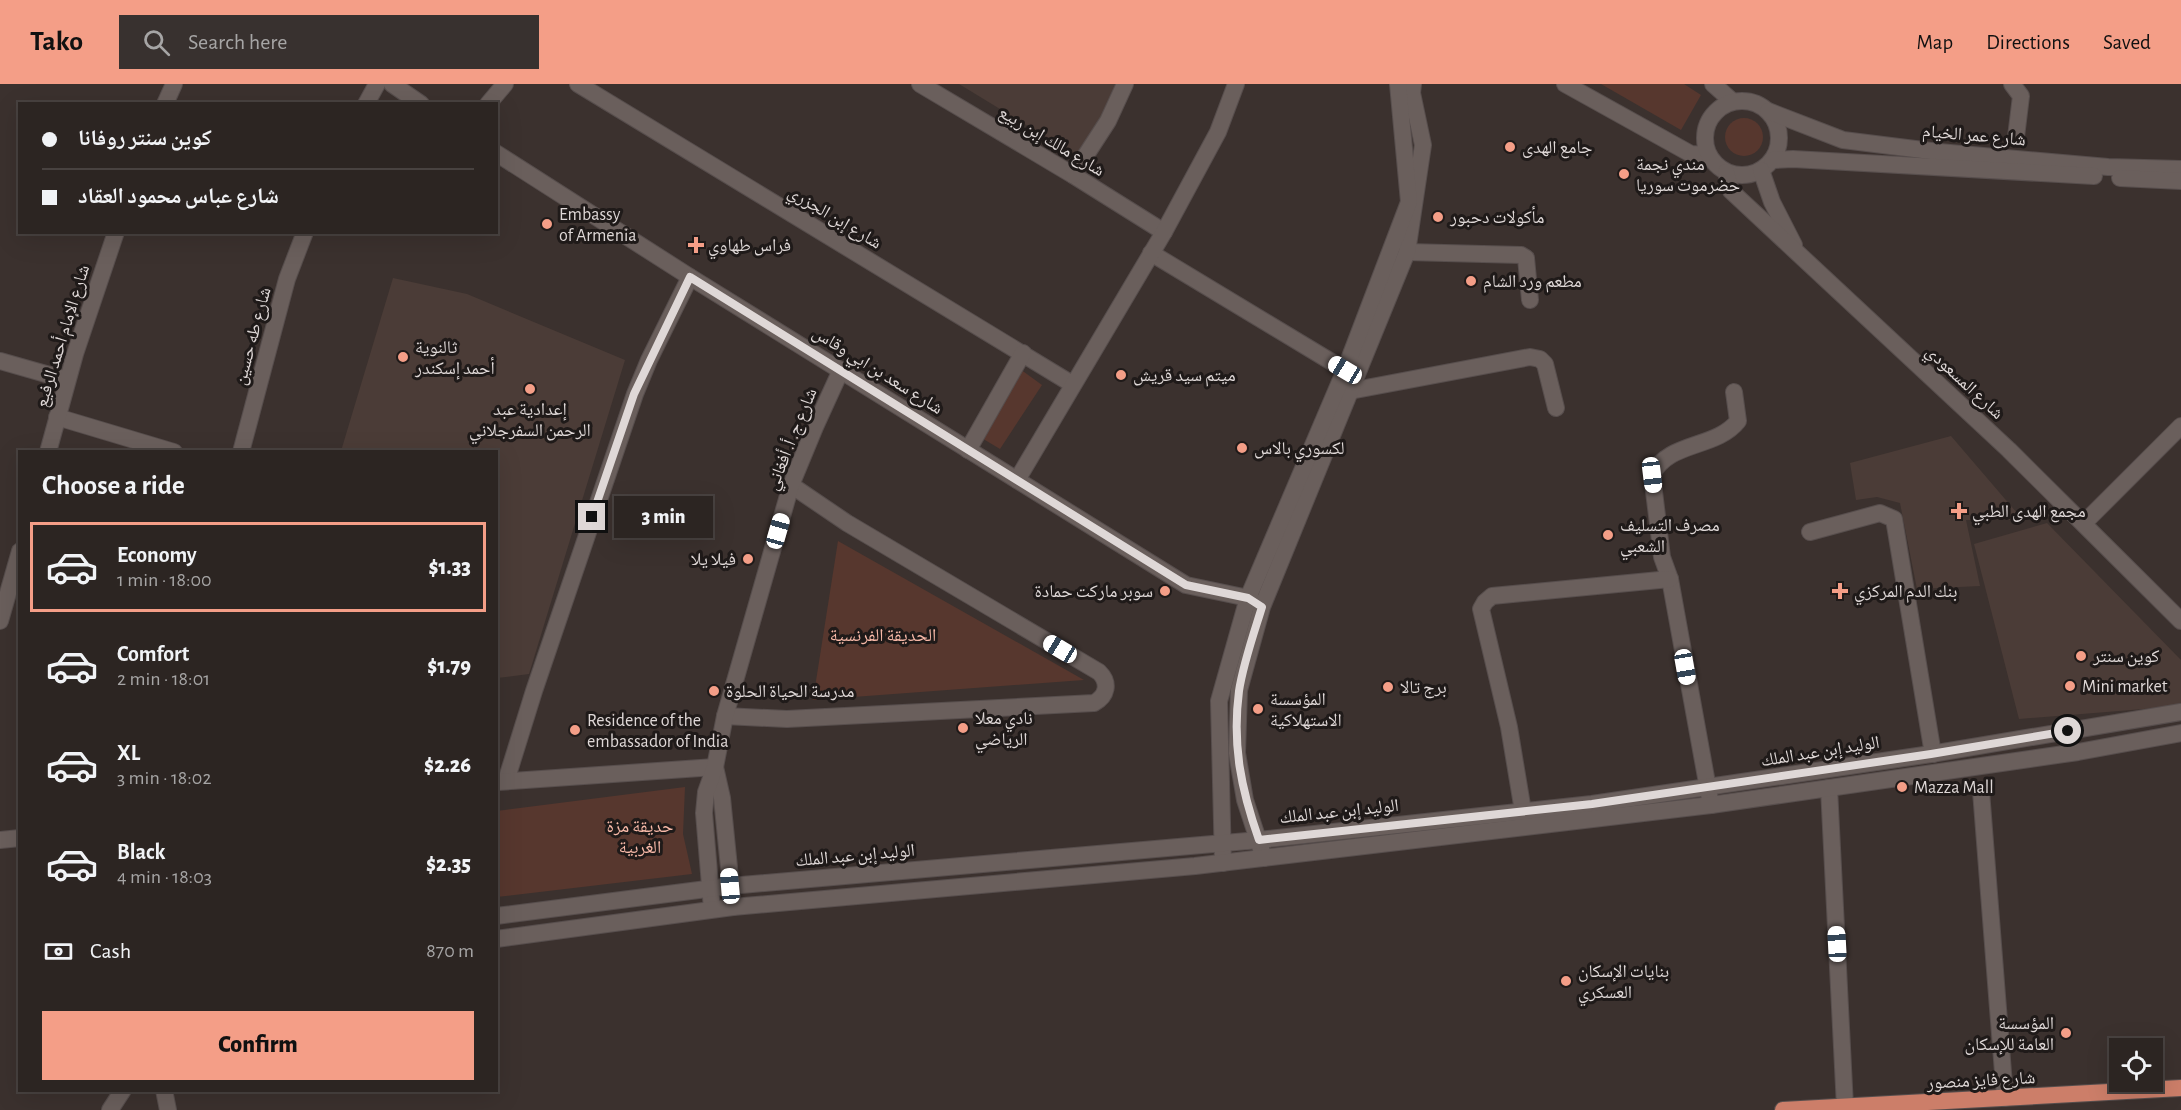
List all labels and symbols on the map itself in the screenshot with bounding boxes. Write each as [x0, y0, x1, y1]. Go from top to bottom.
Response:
street label: شارع مالك إبن ربيع [995, 103, 1107, 182]
street label: شارع عمر الخيام [1921, 123, 2026, 151]
place label: جامع الهدى [1522, 139, 1592, 159]
marker: جامع الهدى [1503, 140, 1517, 154]
place label: مندي نجمة حضرموت سوريا [1636, 156, 1740, 195]
marker: مندي نجمة حضرموت سوريا [1617, 167, 1631, 181]
street label: شارع إبن الجزري [782, 183, 884, 257]
place label: Embassy of Armenia [559, 206, 637, 245]
place label: مأكولات دحبور [1449, 206, 1544, 228]
marker: مأكولات دحبور [1431, 210, 1445, 224]
marker: Embassy of Armenia [540, 217, 554, 231]
place label: فراس طهاوي [708, 237, 791, 260]
marker: فراس طهاوي [689, 238, 703, 252]
street label: شارع الإمام أحمد الرفيع [30, 262, 95, 410]
place label: مطعم ورد الشام [1483, 273, 1582, 293]
marker: مطعم ورد الشام [1464, 274, 1478, 288]
street label: شارع طه حسين [231, 285, 276, 387]
street label: شارع سعد بن ابي وقاس [807, 324, 946, 422]
place label: ثالنوية أحمد إسكندر [414, 339, 495, 380]
street label: شارع المسعودي [1919, 342, 2007, 426]
marker: ثالنوية أحمد إسكندر [396, 350, 410, 364]
car [1325, 353, 1365, 387]
place label: ميتم سيد قريش [1133, 367, 1236, 387]
marker: ميتم سيد قريش [1114, 368, 1128, 382]
marker: إعدادية عبد الرحمن السفرجلاني [523, 382, 537, 396]
street label: شارع ج. أ. أفغاني [761, 385, 825, 495]
place label: إعدادية عبد الرحمن السفرجلاني [469, 401, 591, 445]
place label: لكسوري بالاس [1254, 440, 1345, 463]
marker: لكسوري بالاس [1235, 441, 1249, 455]
car [1641, 456, 1663, 494]
callout: 3 min [613, 496, 712, 538]
marker: مجمع الهدى الطبي [1950, 502, 1968, 520]
route end [578, 503, 605, 530]
place label: مجمع الهدى الطبي [1972, 503, 2086, 526]
car [764, 511, 792, 551]
place label: مصرف التسليف الشعبي [1620, 517, 1720, 561]
marker: مصرف التسليف الشعبي [1601, 528, 1615, 542]
place label: فيلا يلا [691, 551, 736, 569]
marker: فيلا يلا [741, 552, 755, 566]
marker: بنك الدم المركزي [1831, 582, 1849, 600]
place label: سوبر ماركت حمادة [1034, 583, 1153, 602]
place label: بنك الدم المركزي [1854, 583, 1958, 606]
marker: سوبر ماركت حمادة [1158, 584, 1172, 598]
park label: الحديقة الفرنسية [830, 627, 936, 645]
car [1040, 632, 1080, 666]
car [1673, 648, 1697, 686]
place label: كوين سنتر [2092, 648, 2160, 667]
marker: كوين سنتر [2074, 649, 2088, 663]
place label: Mini market [2082, 678, 2168, 696]
place label: برج تالا [1400, 679, 1447, 699]
marker: Mini market [2063, 679, 2077, 693]
marker: برج تالا [1381, 680, 1395, 694]
place label: مدرسة الحياة الحلوة [726, 683, 854, 701]
marker: مدرسة الحياة الحلوة [707, 684, 721, 698]
place label: المؤسسة الاستهلاكية [1270, 691, 1342, 730]
marker: المؤسسة الاستهلاكية [1251, 702, 1265, 716]
place label: نادي معلا الرياضي [975, 710, 1033, 754]
place label: Residence of the embassador of India [587, 712, 728, 751]
route start [2054, 717, 2081, 744]
marker: نادي معلا الرياضي [956, 721, 970, 735]
marker: Residence of the embassador of India [568, 723, 582, 737]
street label: الوليد إبن عبد الملك [1759, 734, 1881, 772]
place label: Mazza Mall [1914, 779, 1994, 797]
marker: Mazza Mall [1895, 780, 1909, 794]
street label: الوليد إبن عبد الملك [1278, 797, 1400, 829]
park label: حديقة مزة الغربية [606, 818, 674, 858]
street label: الوليد إبن عبد الملك [794, 842, 916, 872]
car [719, 867, 741, 905]
car [1827, 926, 1847, 962]
place label: بنايات الإسكان العسكري [1578, 963, 1669, 1007]
marker: بنايات الإسكان العسكري [1559, 974, 1573, 988]
place label: المؤسسة العامة للإسكان [1965, 1015, 2054, 1055]
marker: المؤسسة العامة للإسكان [2059, 1026, 2073, 1040]
street label: شارع فايز منصور [1925, 1069, 2036, 1094]

